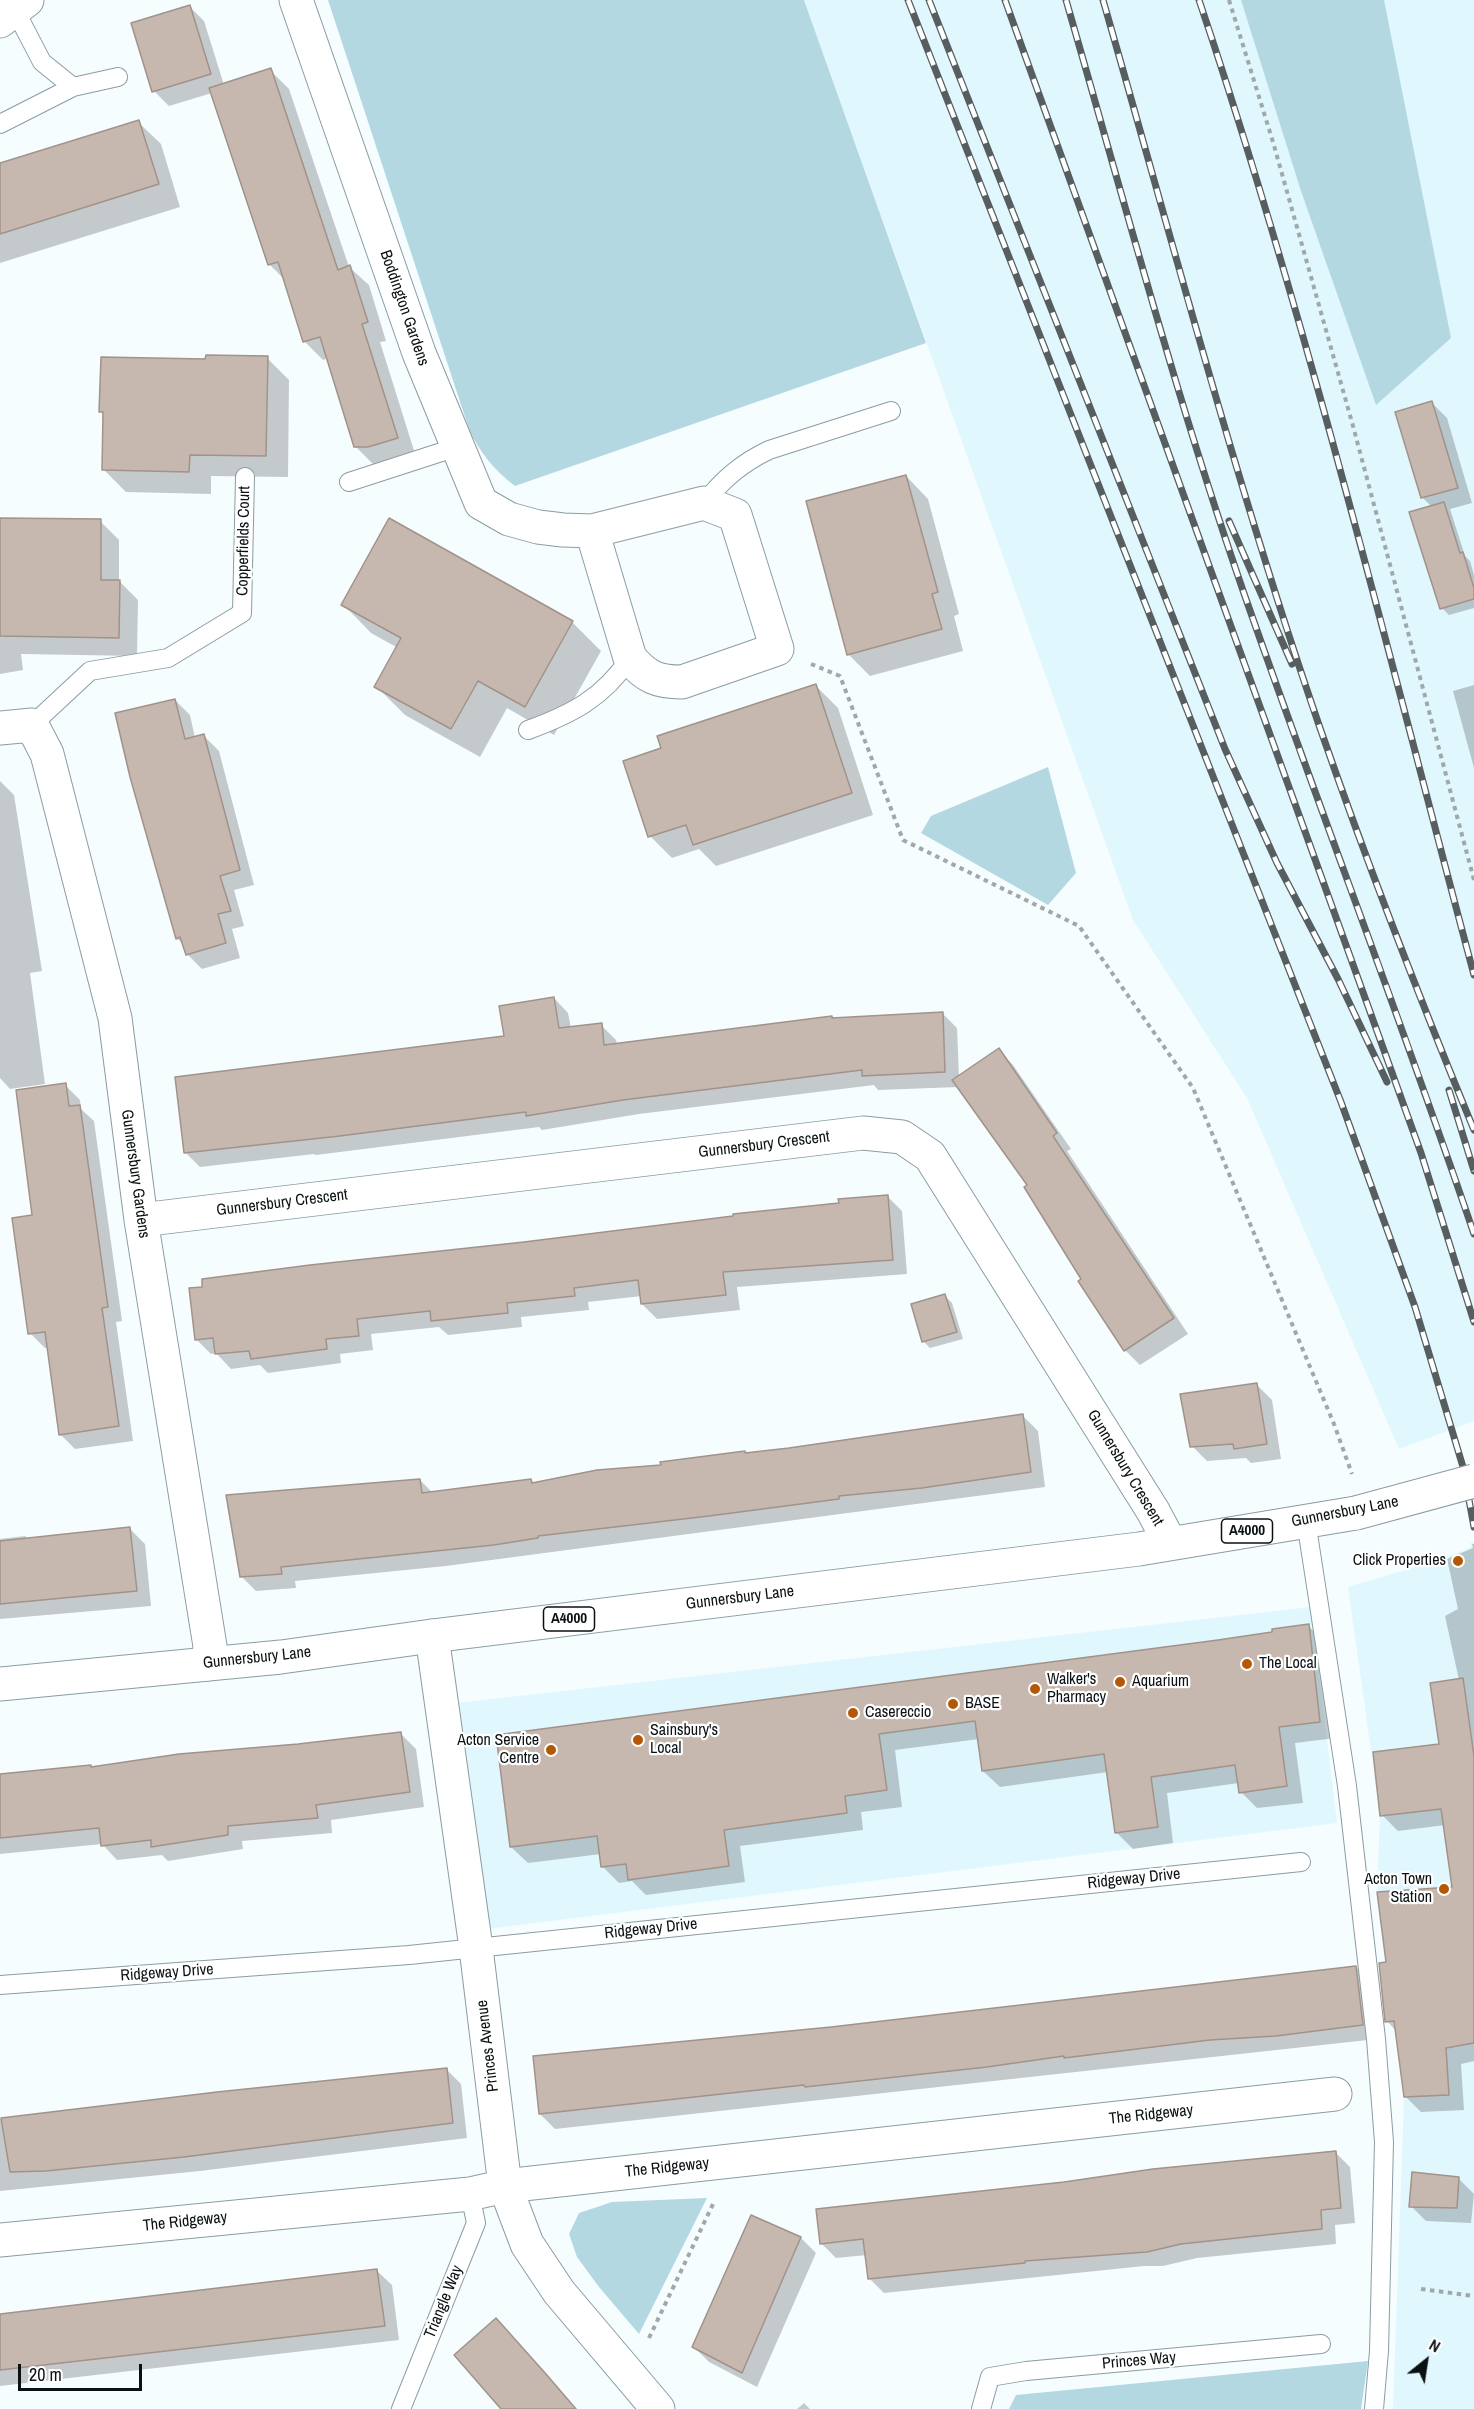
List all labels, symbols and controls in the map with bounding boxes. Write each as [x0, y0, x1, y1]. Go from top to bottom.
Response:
street label: Boddington Gardens [375, 248, 433, 368]
street label: Copperfields Court [233, 486, 255, 596]
street label: Gunnersbury Gardens [116, 1108, 154, 1240]
street label: Gunnersbury Crescent [697, 1127, 831, 1163]
street label: Gunnersbury Crescent [215, 1185, 349, 1221]
street label: Gunnersbury Crescent [1083, 1406, 1167, 1530]
street label: Gunnersbury Lane [1290, 1492, 1400, 1532]
road number: A4000 [1222, 1519, 1272, 1543]
place label: Click Properties [1353, 1551, 1446, 1571]
marker: Click Properties [1451, 1554, 1465, 1568]
street label: Gunnersbury Lane [685, 1582, 795, 1614]
road number: A4000 [544, 1607, 594, 1631]
street label: Gunnersbury Lane [202, 1643, 312, 1673]
place label: The Local [1259, 1654, 1317, 1674]
marker: The Local [1240, 1657, 1254, 1671]
place label: Walker's Pharmacy [1047, 1670, 1106, 1708]
place label: Aquarium [1132, 1672, 1189, 1692]
marker: Aquarium [1113, 1675, 1127, 1689]
marker: Walker's Pharmacy [1028, 1682, 1042, 1696]
place label: BASE [965, 1694, 1000, 1714]
marker: BASE [946, 1697, 960, 1711]
place label: Casereccio [865, 1703, 931, 1723]
marker: Casereccio [846, 1706, 860, 1720]
place label: Sainsbury's Local [650, 1721, 718, 1759]
place label: Acton Service Centre [457, 1731, 539, 1769]
marker: Sainsbury's Local [631, 1733, 645, 1747]
marker: Acton Service Centre [544, 1743, 558, 1757]
street label: Ridgeway Drive [1087, 1865, 1181, 1893]
place label: Acton Town Station [1364, 1870, 1432, 1908]
marker: Acton Town Station [1437, 1882, 1451, 1896]
street label: Ridgeway Drive [604, 1915, 698, 1943]
street label: Ridgeway Drive [120, 1960, 214, 1986]
street label: Princes Avenue [473, 1999, 503, 2093]
street label: The Ridgeway [1108, 2101, 1194, 2129]
street label: The Ridgeway [624, 2154, 710, 2182]
street label: The Ridgeway [142, 2208, 228, 2236]
street label: Triangle Way [421, 2263, 467, 2341]
north arrow [1396, 2331, 1456, 2391]
text: N [1425, 2334, 1445, 2357]
street label: Princes Way [1101, 2348, 1177, 2374]
scale bar [21, 2352, 146, 2390]
text: 20 m [29, 2362, 62, 2387]

